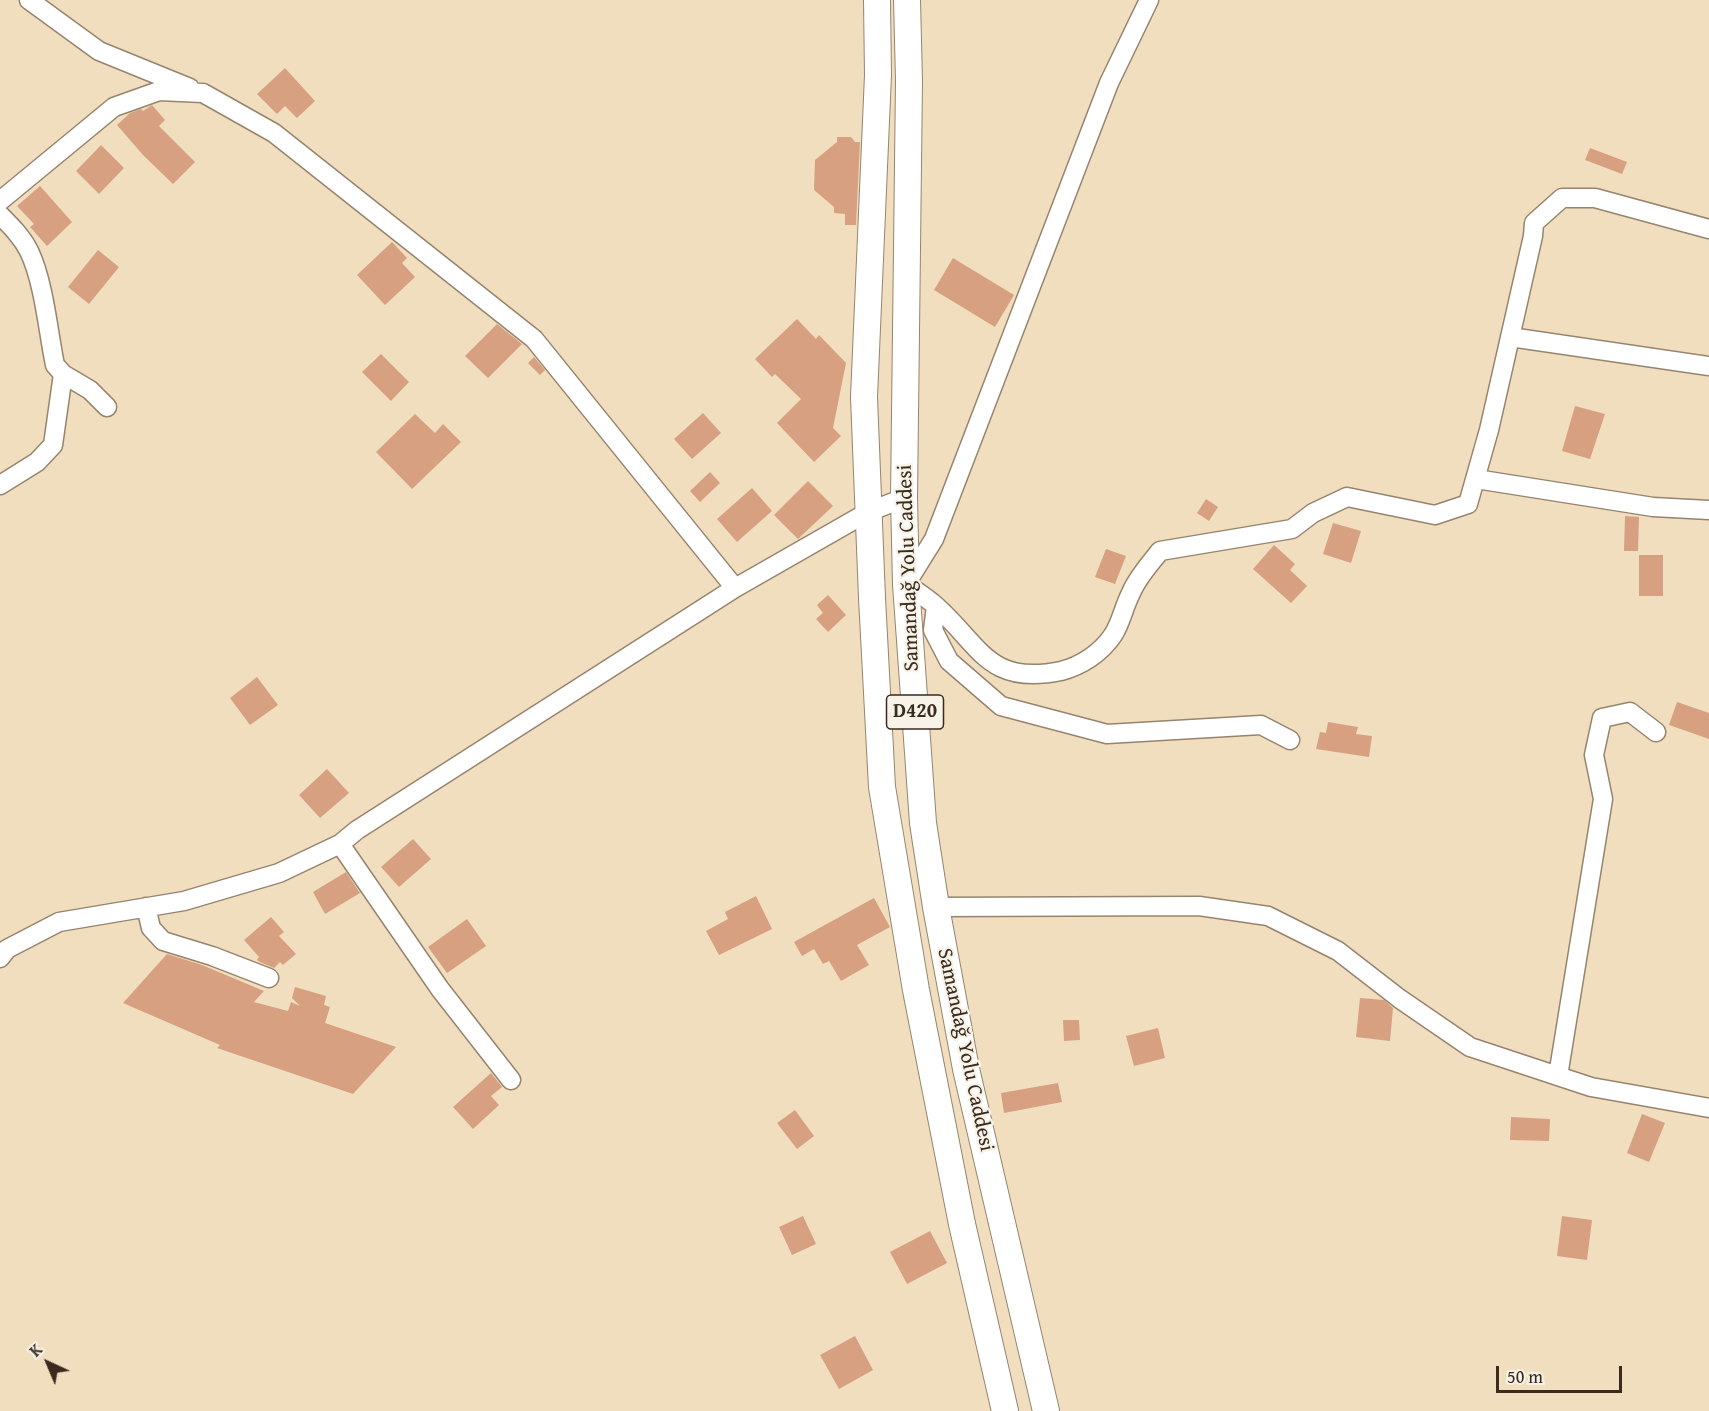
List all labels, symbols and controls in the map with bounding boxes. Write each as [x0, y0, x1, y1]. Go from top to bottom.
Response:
street label: Samandağ Yolu Caddesi [893, 464, 925, 672]
road number: D420 [886, 695, 944, 729]
street label: Samandağ Yolu Caddesi [931, 946, 999, 1154]
north arrow [18, 1333, 78, 1393]
text: K [24, 1338, 47, 1362]
scale bar [1499, 1354, 1625, 1392]
text: 50 m [1507, 1363, 1543, 1390]

